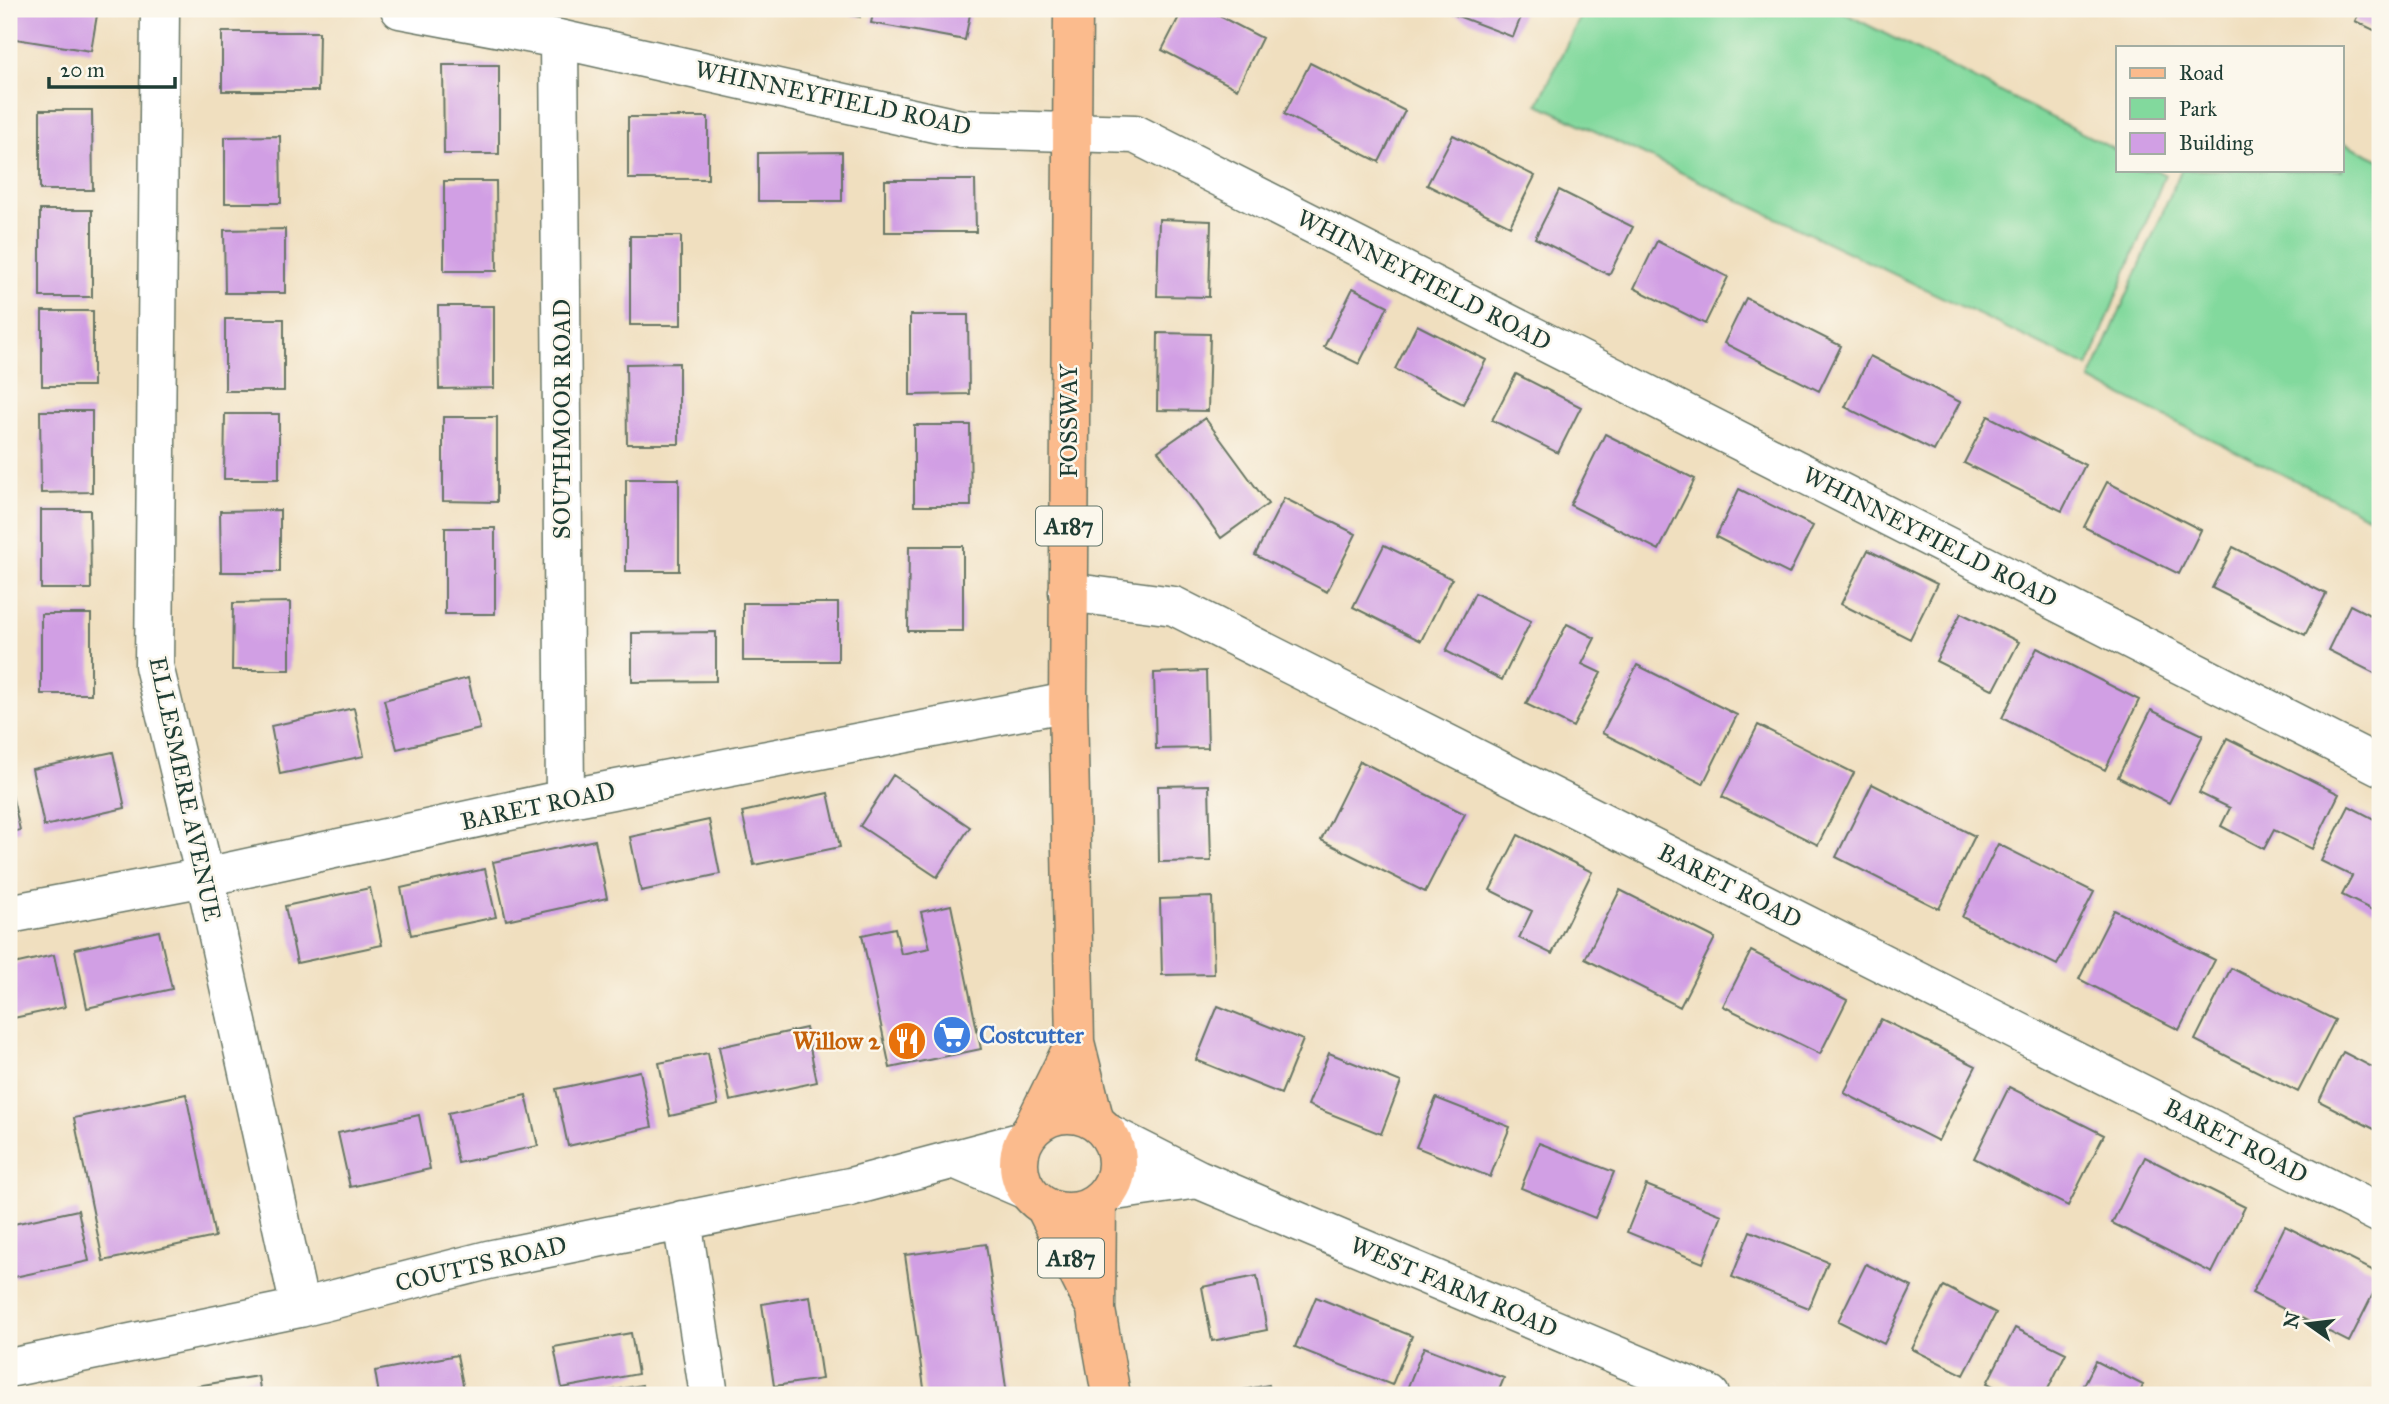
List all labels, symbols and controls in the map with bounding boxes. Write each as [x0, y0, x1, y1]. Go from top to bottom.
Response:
scale bar [49, 46, 175, 90]
legend [2116, 46, 2344, 172]
street label: WHINNEYFIELD ROAD [692, 54, 974, 142]
text: 20 m [60, 57, 105, 83]
text: Road [2179, 60, 2224, 86]
text: Park [2179, 96, 2217, 122]
text: Building [2179, 130, 2253, 156]
street label: WHINNEYFIELD ROAD [1292, 203, 1556, 357]
street label: SOUTHMOOR ROAD [547, 299, 577, 539]
street label: FOSSWAY [1054, 363, 1084, 478]
street label: WHINNEYFIELD ROAD [1798, 460, 2062, 614]
road number: A187 [1036, 506, 1102, 546]
street label: ELLESMERE AVENUE [142, 654, 228, 924]
street label: BARET ROAD [458, 775, 618, 837]
street label: BARET ROAD [1653, 837, 1807, 935]
supermarket icon: Costcutter [931, 1014, 973, 1056]
restaurant icon: Willow 2 [886, 1020, 928, 1062]
place label: Costcutter [979, 1020, 1085, 1050]
place label: Willow 2 [793, 1026, 881, 1056]
street label: BARET ROAD [2159, 1092, 2313, 1190]
street label: COUTTS ROAD [392, 1230, 570, 1298]
street label: WEST FARM ROAD [1346, 1230, 1562, 1344]
road number: A187 [1038, 1238, 1104, 1278]
north arrow [2274, 1288, 2344, 1358]
text: N [2279, 1309, 2305, 1331]

